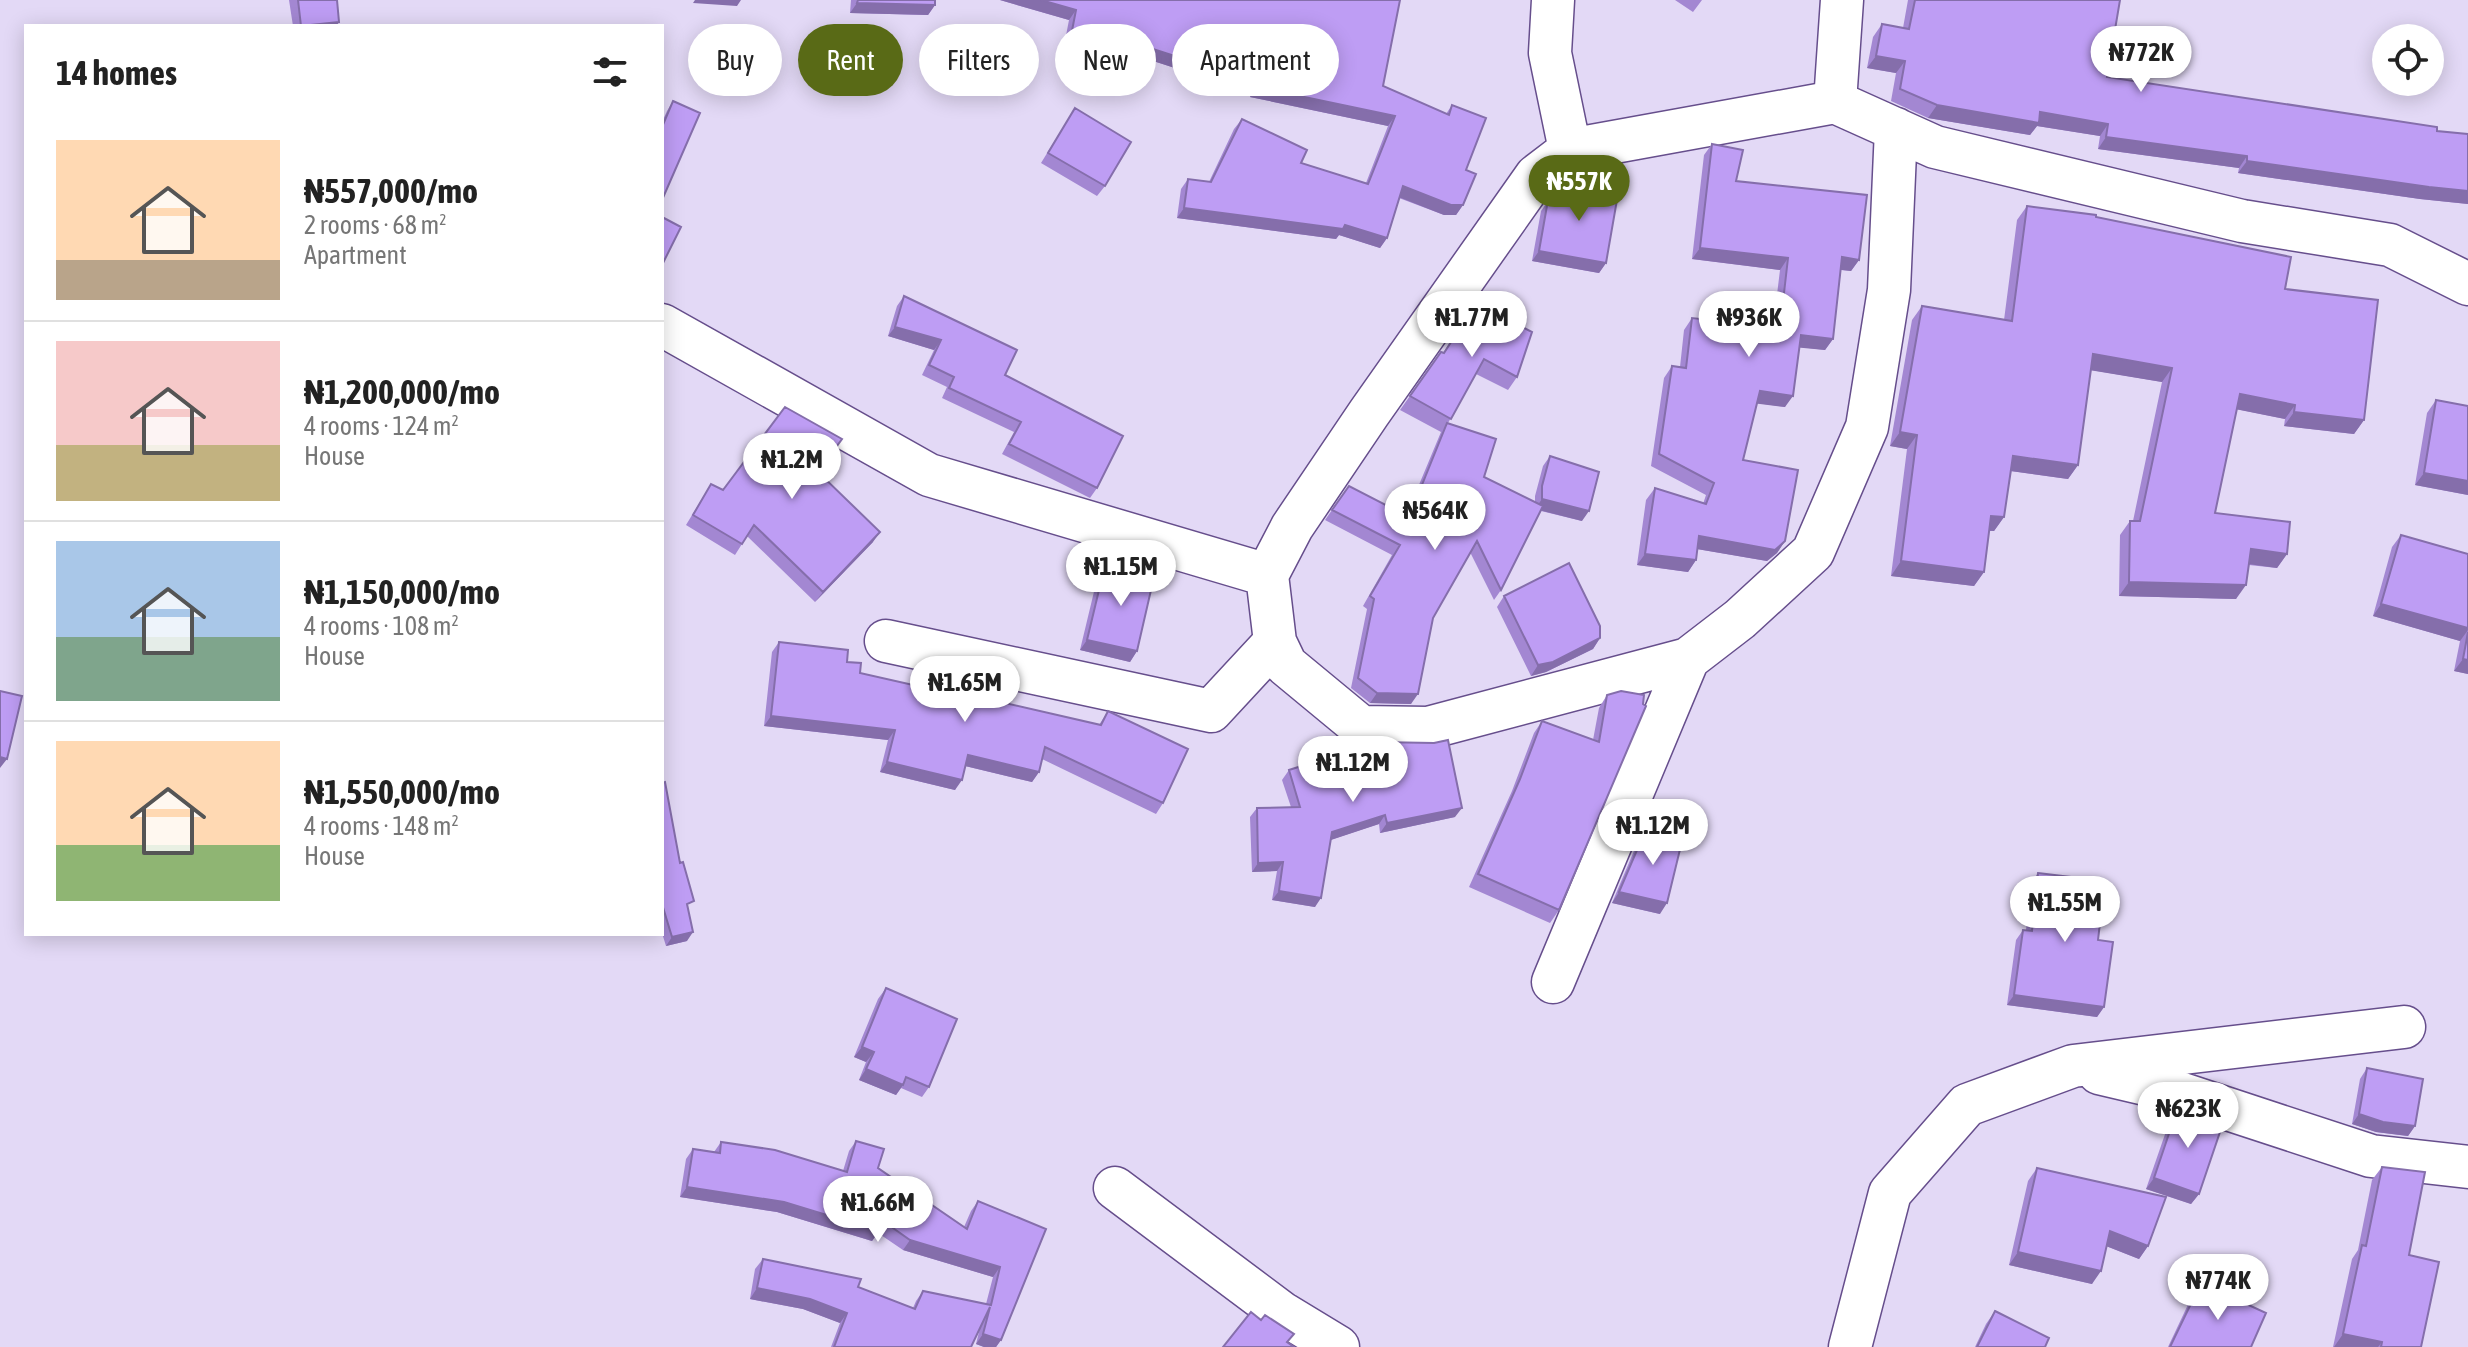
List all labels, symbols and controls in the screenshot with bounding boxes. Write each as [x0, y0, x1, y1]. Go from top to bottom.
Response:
chip: Buy [688, 24, 782, 96]
chip: Rent [798, 24, 903, 96]
chip: Filters [919, 24, 1039, 96]
chip: New [1055, 24, 1156, 96]
chip: Apartment [1172, 24, 1339, 96]
map controls [2372, 24, 2444, 96]
button: locate [2372, 24, 2444, 96]
pin: ₦772K [2085, 26, 2197, 94]
text: ₦772K [2109, 37, 2173, 67]
icon: filters [588, 50, 632, 94]
text: 14 homes [56, 53, 177, 92]
pin: ₦557K [1523, 155, 1635, 223]
text: ₦557K [1547, 166, 1611, 196]
text: ₦557,000/mo [304, 171, 478, 210]
icon: home [120, 172, 216, 268]
text: 2 rooms · 68 m² [304, 210, 446, 240]
text: Apartment [304, 240, 407, 270]
pin: ₦1.77M [1407, 291, 1537, 359]
pin: ₦936K [1693, 291, 1805, 359]
text: ₦1.77M [1435, 302, 1509, 332]
text: ₦936K [1717, 302, 1781, 332]
text: ₦1,200,000/mo [304, 372, 500, 411]
icon: home [120, 373, 216, 469]
text: 4 rooms · 124 m² [304, 411, 459, 441]
pin: ₦1.2M [736, 433, 848, 501]
text: House [304, 441, 365, 471]
text: ₦1.2M [761, 444, 823, 474]
pin: ₦564K [1379, 484, 1491, 552]
text: ₦564K [1403, 495, 1467, 525]
pin: ₦1.15M [1056, 540, 1186, 608]
text: ₦1.15M [1084, 551, 1158, 581]
text: ₦1,150,000/mo [304, 572, 500, 611]
icon: home [120, 573, 216, 669]
text: 4 rooms · 108 m² [304, 611, 459, 641]
text: House [304, 641, 365, 671]
pin: ₦1.65M [900, 656, 1030, 724]
text: ₦1.65M [928, 667, 1002, 697]
pin: ₦1.12M [1288, 736, 1418, 804]
text: ₦1.12M [1316, 747, 1390, 777]
text: ₦1,550,000/mo [304, 772, 500, 811]
icon: home [120, 773, 216, 869]
pin: ₦1.12M [1588, 799, 1718, 867]
text: ₦1.12M [1616, 810, 1690, 840]
text: 4 rooms · 148 m² [304, 811, 459, 841]
text: House [304, 841, 365, 871]
pin: ₦1.55M [2000, 876, 2130, 944]
text: ₦1.55M [2028, 887, 2102, 917]
pin: ₦623K [2132, 1082, 2244, 1150]
text: ₦623K [2156, 1093, 2220, 1123]
pin: ₦1.66M [813, 1176, 943, 1244]
text: ₦1.66M [841, 1187, 915, 1217]
pin: ₦774K [2162, 1254, 2274, 1322]
text: ₦774K [2186, 1265, 2250, 1295]

